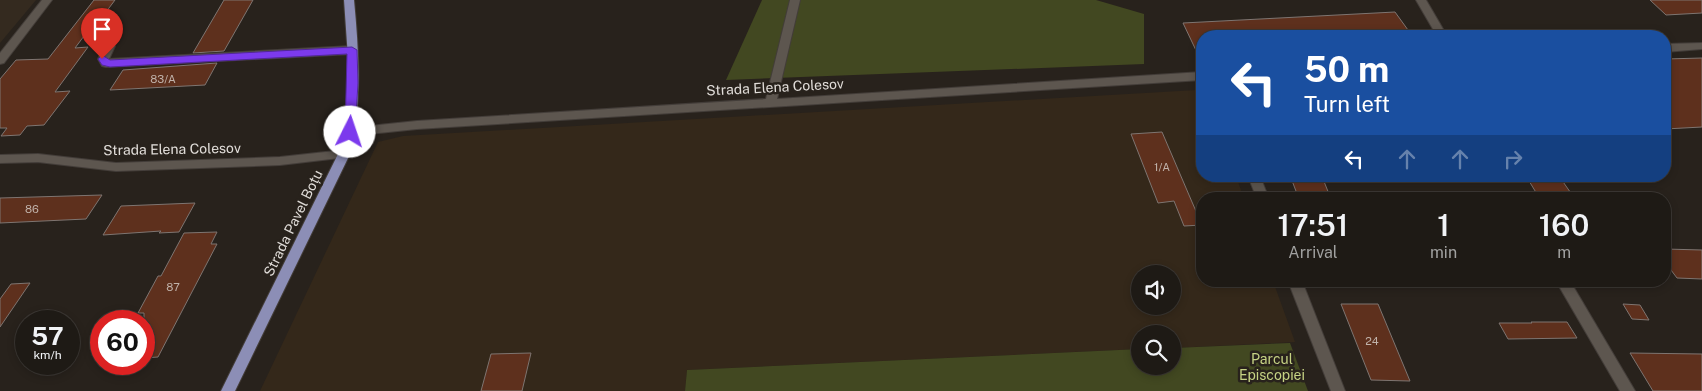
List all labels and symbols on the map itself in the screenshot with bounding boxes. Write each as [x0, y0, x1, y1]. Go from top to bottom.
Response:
pin [81, 8, 123, 59]
house number: 83/A [150, 73, 176, 85]
street label: Strada Elena Colesov [706, 75, 844, 99]
position arrow [323, 105, 375, 157]
street label: Strada Elena Colesov [103, 140, 241, 158]
house number: 1/A [1154, 161, 1170, 173]
street label: Strada Pavel Boțu [260, 167, 326, 279]
house number: 86 [25, 203, 39, 215]
house number: 87 [166, 281, 180, 293]
speed limit sign: 60 [90, 310, 155, 375]
house number: 24 [1365, 335, 1379, 347]
park label: Parcul Episcopiei [1239, 351, 1305, 383]

